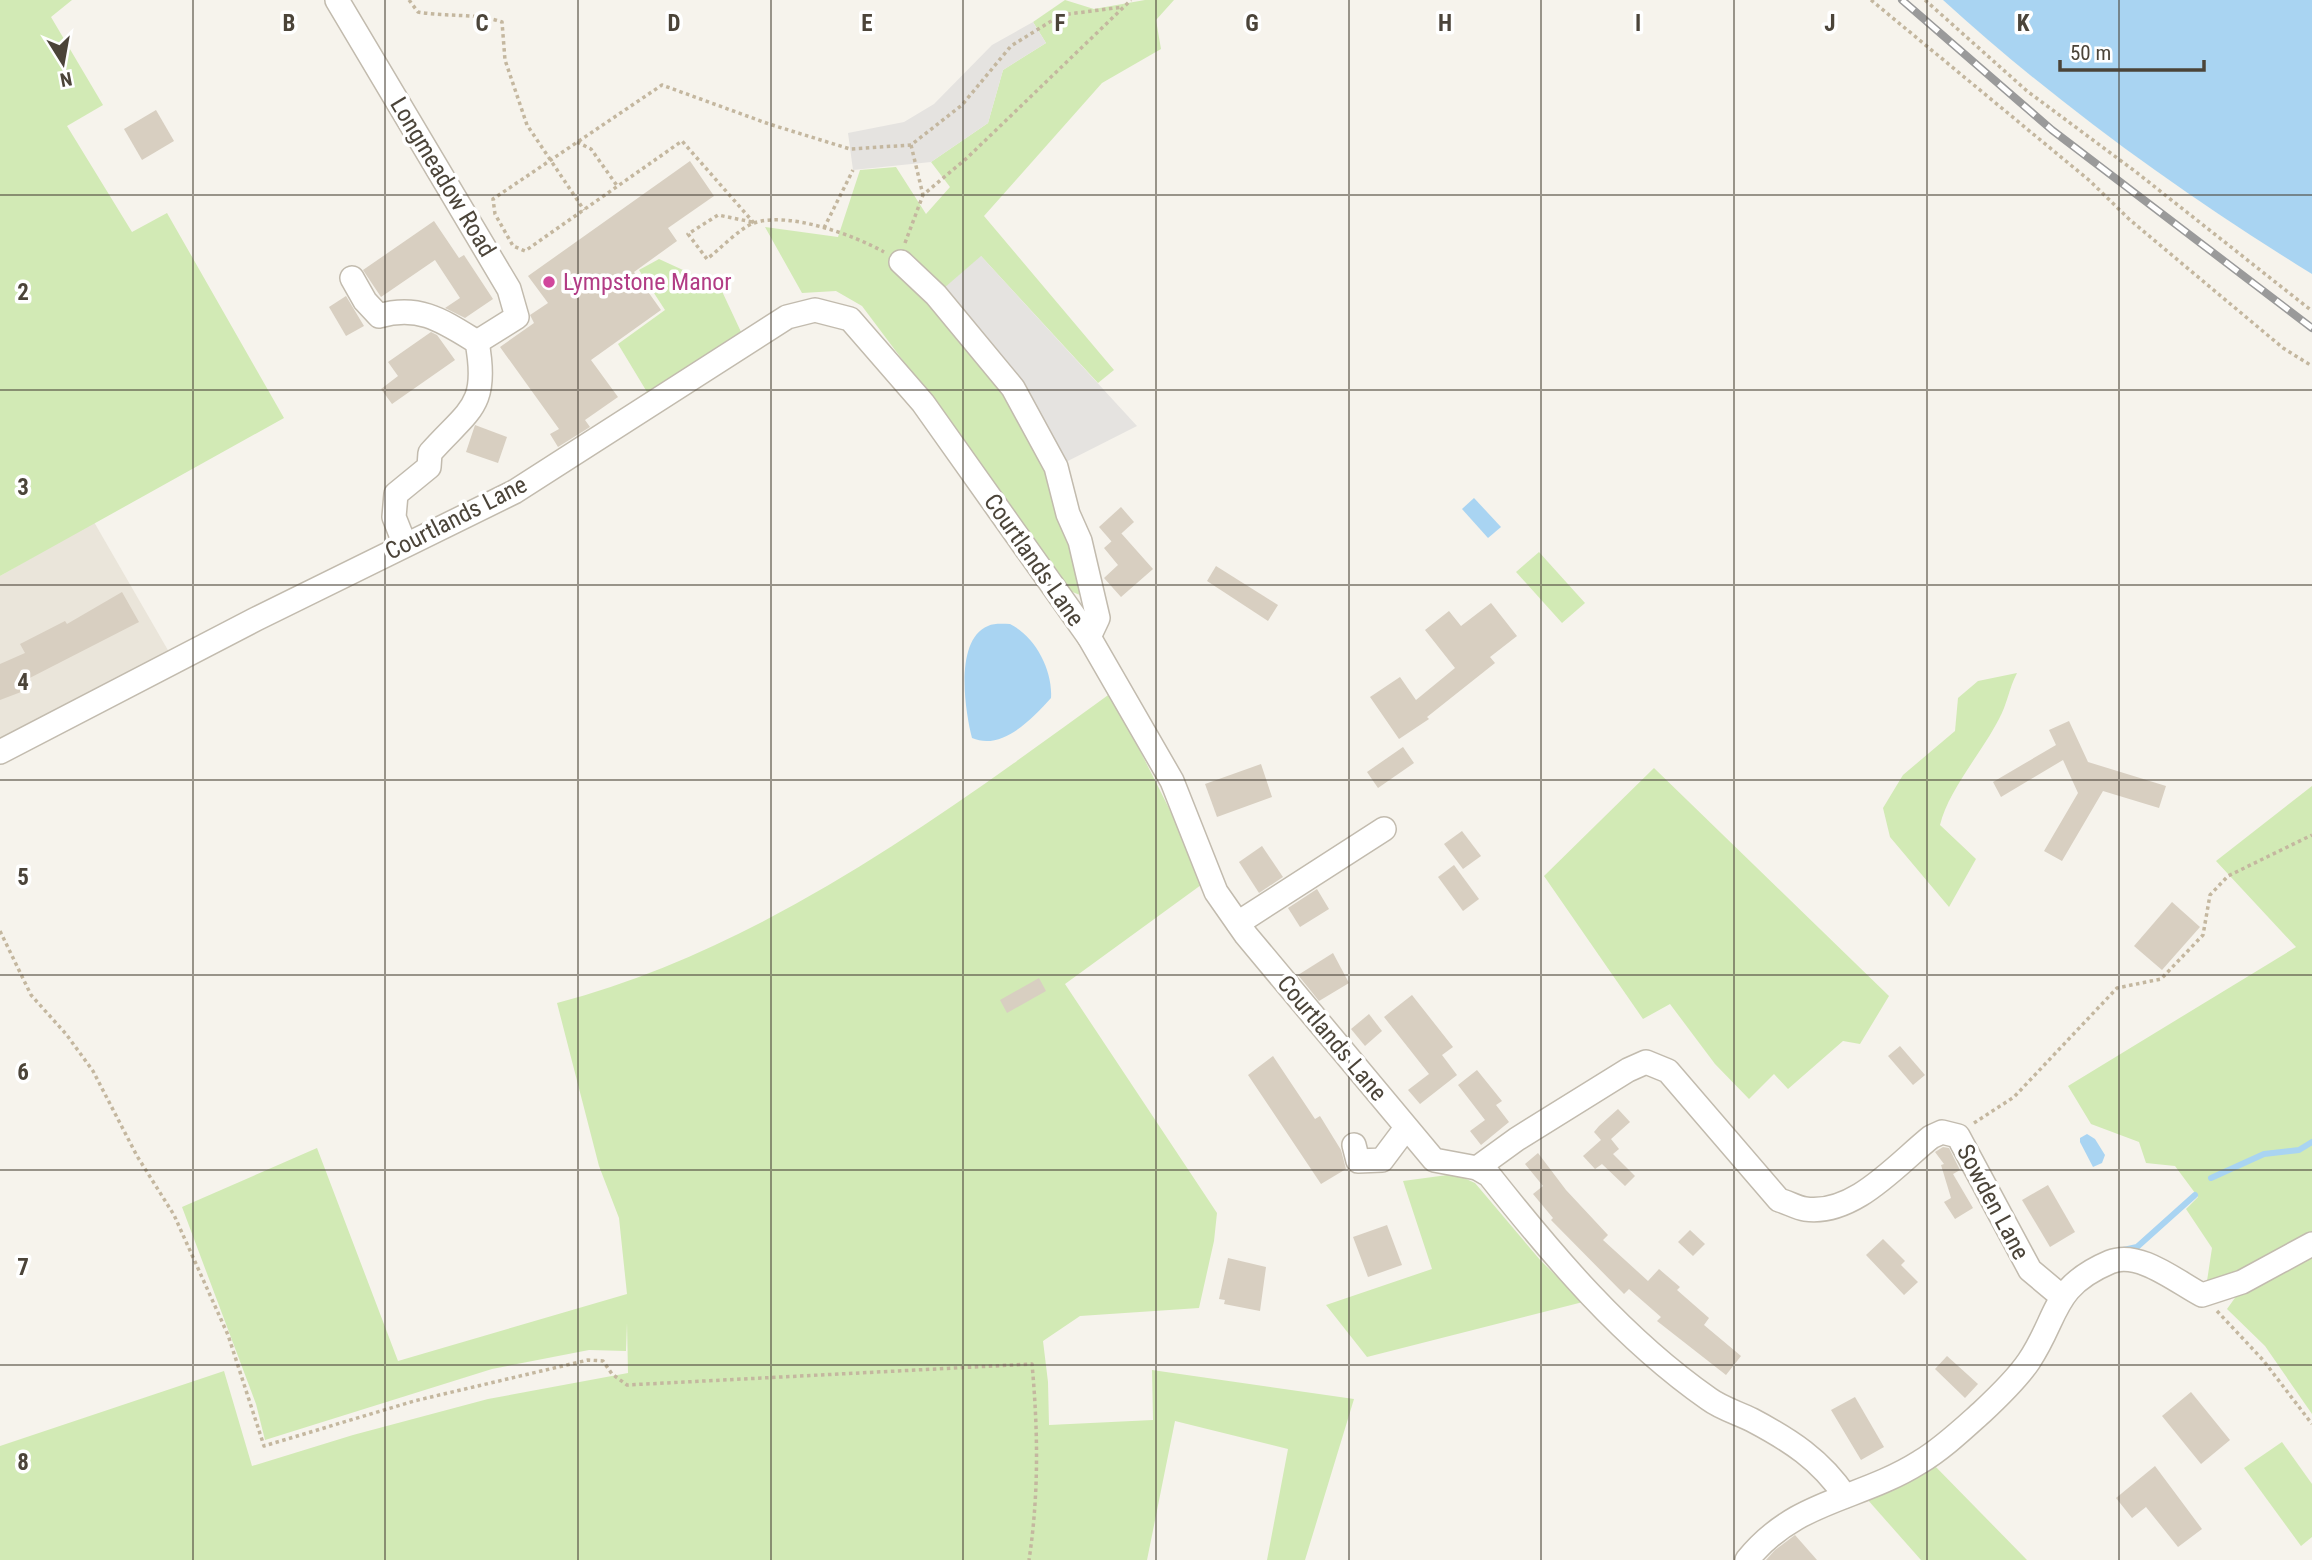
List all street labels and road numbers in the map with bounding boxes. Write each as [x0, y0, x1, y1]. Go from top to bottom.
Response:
street label: Longmeadow Road [384, 92, 502, 262]
street label: Courtlands Lane [381, 470, 531, 566]
street label: Courtlands Lane [978, 488, 1090, 632]
street label: Courtlands Lane [1271, 970, 1393, 1106]
street label: Sowden Lane [1951, 1140, 2035, 1264]

